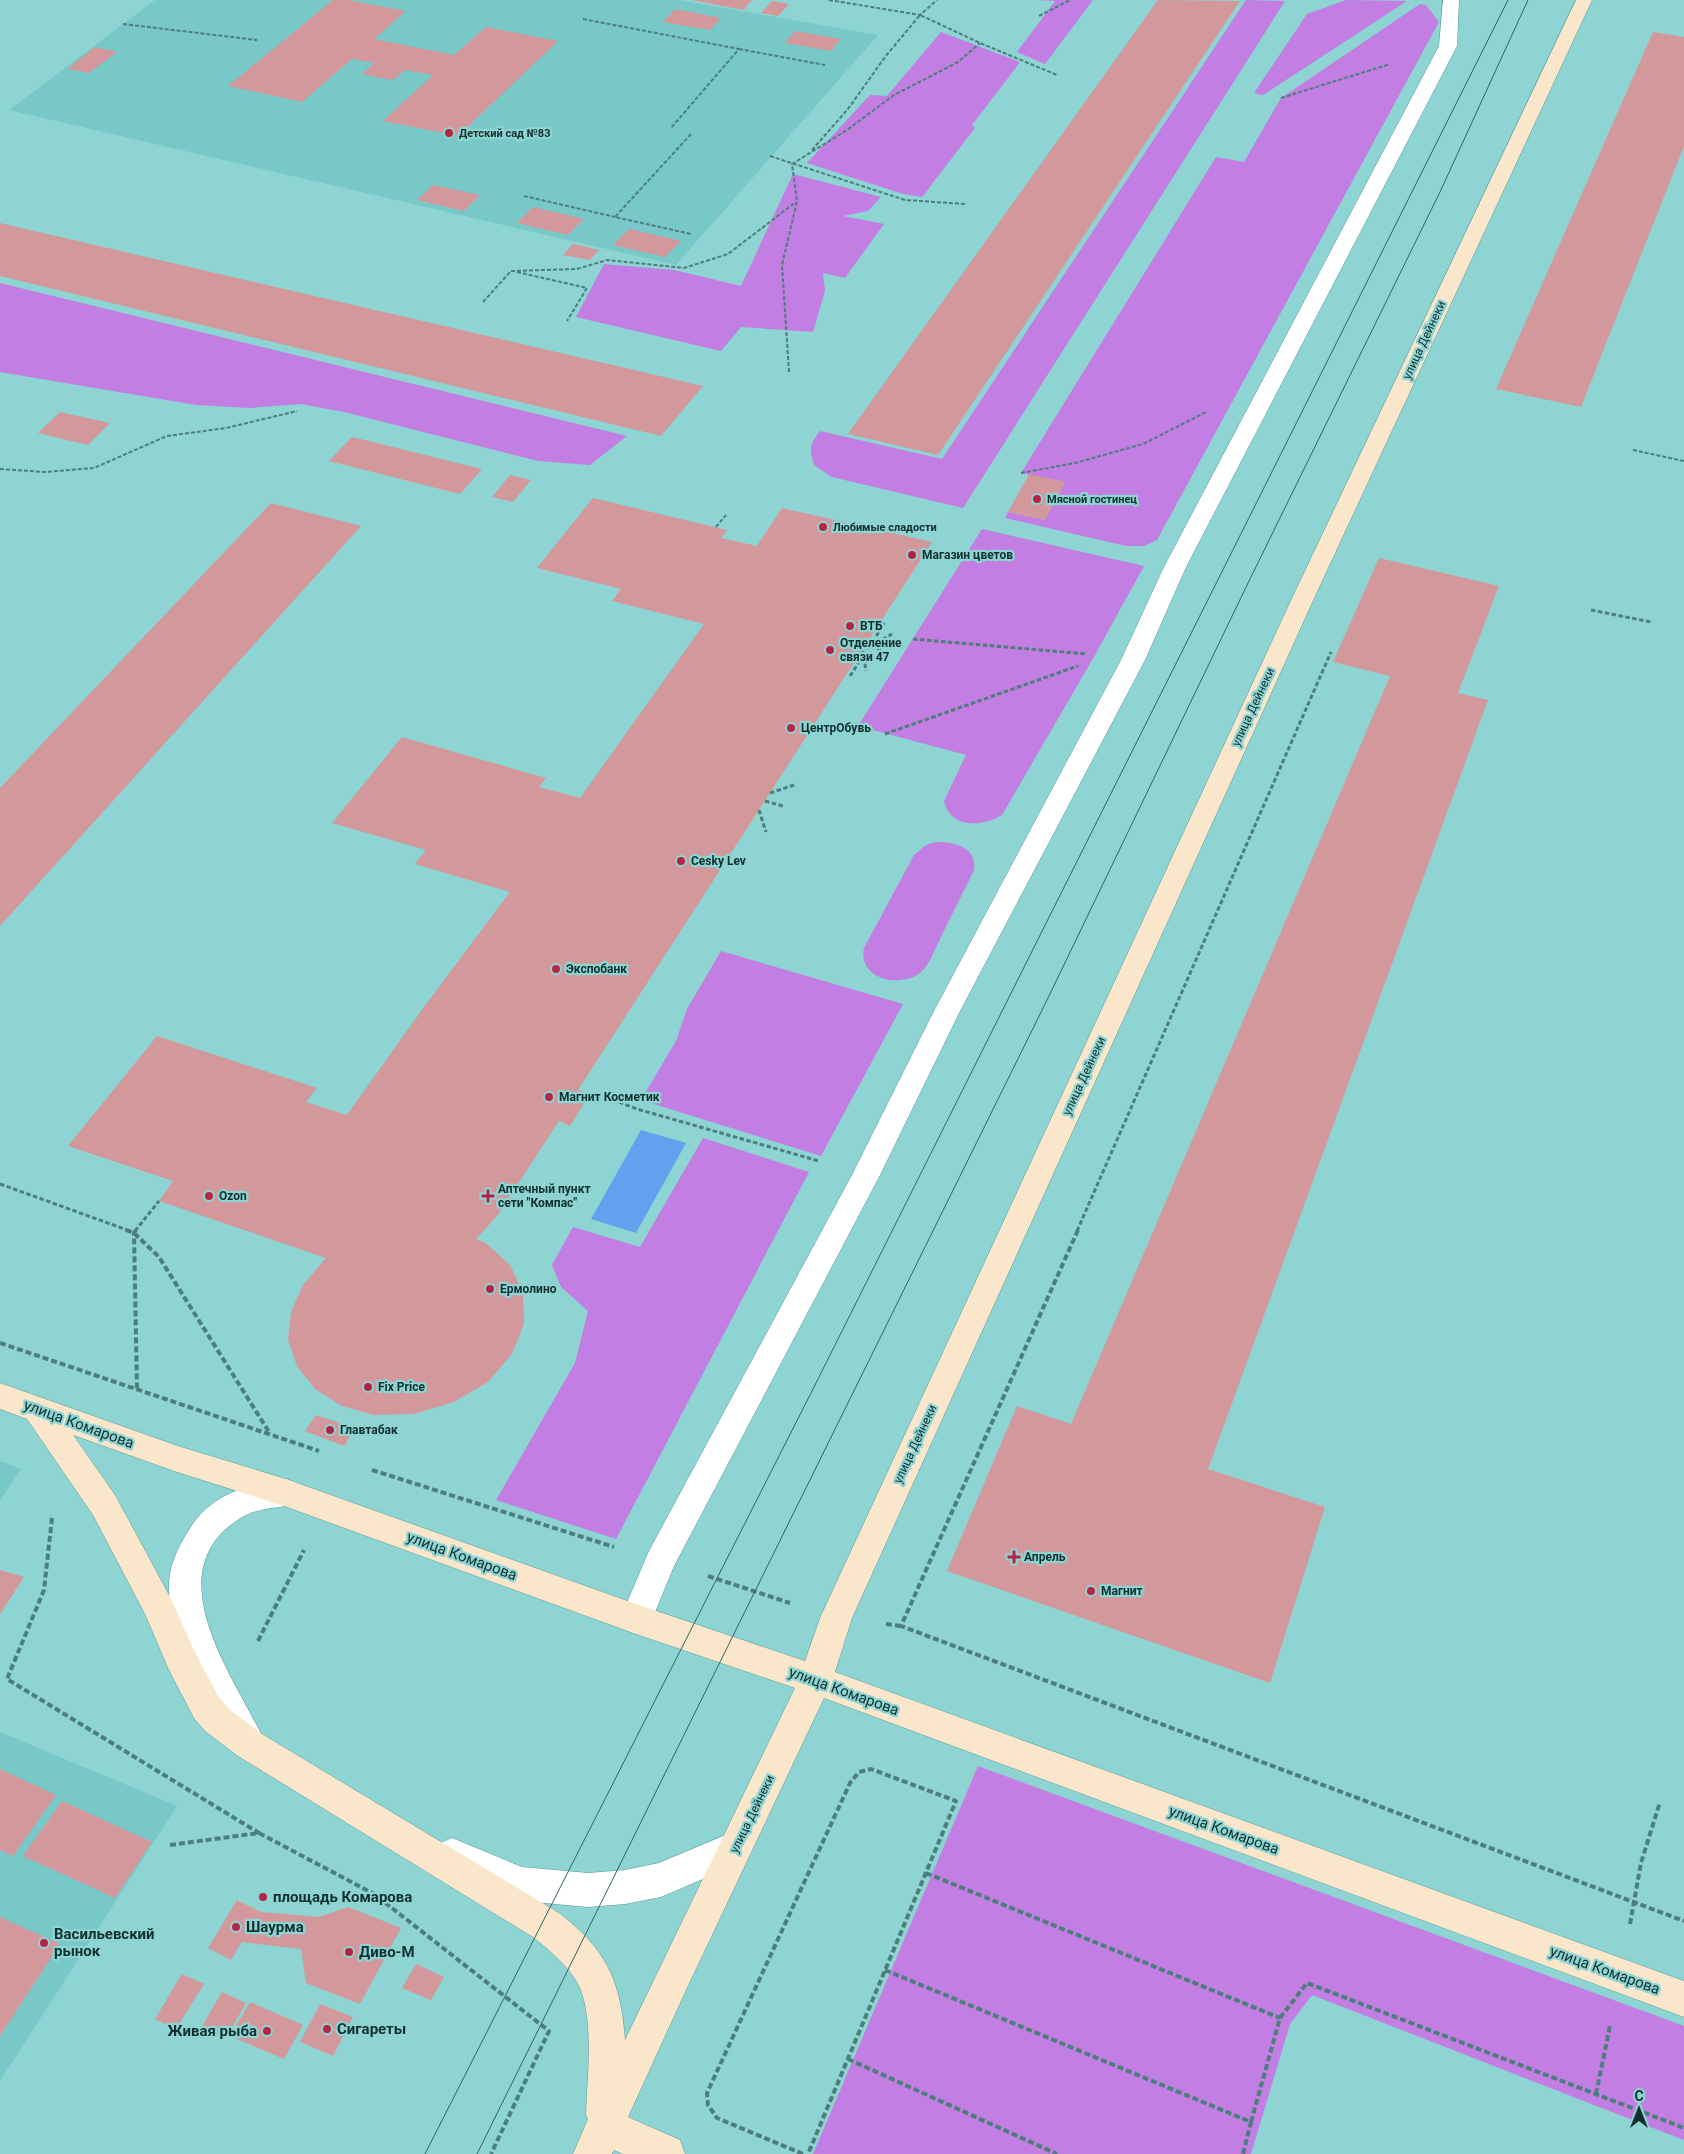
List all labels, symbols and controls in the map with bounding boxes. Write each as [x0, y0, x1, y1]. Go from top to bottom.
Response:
marker: Детский сад №83 [443, 127, 455, 139]
place label: Детский сад №83 [459, 127, 551, 140]
street label: улица Дейнеки [1400, 298, 1448, 381]
marker: Мясной гостинец [1031, 493, 1043, 505]
place label: Мясной гостинец [1047, 493, 1137, 506]
marker: Любимые сладости [817, 521, 829, 533]
place label: Любимые сладости [833, 521, 937, 534]
place label: Магазин цветов [922, 548, 1013, 562]
marker: Магазин цветов [906, 549, 918, 561]
place label: ВТБ [860, 619, 883, 633]
marker: ВТБ [844, 620, 856, 632]
place label: Отделение связи 47 [840, 636, 902, 664]
marker: Отделение связи 47 [824, 644, 836, 656]
street label: улица Дейнеки [1229, 665, 1277, 748]
place label: ЦентрОбувь [801, 721, 871, 735]
marker: ЦентрОбувь [785, 722, 797, 734]
place label: Cesky Lev [691, 854, 746, 868]
marker: Cesky Lev [675, 855, 687, 867]
place label: Экспобанк [566, 962, 627, 976]
marker: Экспобанк [550, 963, 562, 975]
street label: улица Дейнеки [1060, 1034, 1108, 1117]
place label: Магнит Косметик [559, 1090, 660, 1104]
marker: Магнит Косметик [543, 1091, 555, 1103]
place label: Аптечный пункт сети "Компас" [498, 1182, 591, 1210]
place label: Ozon [219, 1189, 247, 1203]
marker: Ozon [203, 1190, 215, 1202]
marker: Аптечный пункт сети "Компас" [482, 1190, 494, 1202]
place label: Ермолино [500, 1282, 557, 1296]
marker: Ермолино [484, 1283, 496, 1295]
place label: Fix Price [378, 1380, 425, 1394]
marker: Fix Price [362, 1381, 374, 1393]
street label: улица Комарова [21, 1396, 137, 1452]
street label: улица Дейнеки [891, 1402, 939, 1485]
place label: Главтабак [340, 1423, 398, 1437]
marker: Главтабак [324, 1424, 336, 1436]
street label: улица Комарова [404, 1528, 520, 1584]
place label: Апрель [1024, 1550, 1066, 1564]
marker: Апрель [1008, 1551, 1020, 1563]
place label: Магнит [1101, 1584, 1143, 1598]
marker: Магнит [1085, 1585, 1097, 1597]
street label: улица Комарова [786, 1663, 902, 1719]
street label: улица Дейнеки [727, 1773, 777, 1855]
street label: улица Комарова [1166, 1802, 1282, 1858]
place label: площадь Комарова [273, 1888, 412, 1906]
marker: площадь Комарова [257, 1891, 269, 1903]
place label: Шаурма [246, 1918, 304, 1936]
marker: Шаурма [230, 1921, 242, 1933]
place label: Васильевский рынок [54, 1925, 155, 1960]
marker: Васильевский рынок [38, 1937, 50, 1949]
street label: улица Комарова [1547, 1942, 1663, 1998]
place label: Диво-М [359, 1943, 415, 1961]
marker: Диво-М [343, 1946, 355, 1958]
place label: Сигареты [337, 2020, 406, 2038]
place label: Живая рыба [167, 2022, 257, 2040]
marker: Сигареты [321, 2023, 333, 2035]
marker: Живая рыба [261, 2025, 273, 2037]
north arrow [1614, 2084, 1664, 2134]
text: С [1634, 2088, 1644, 2104]

